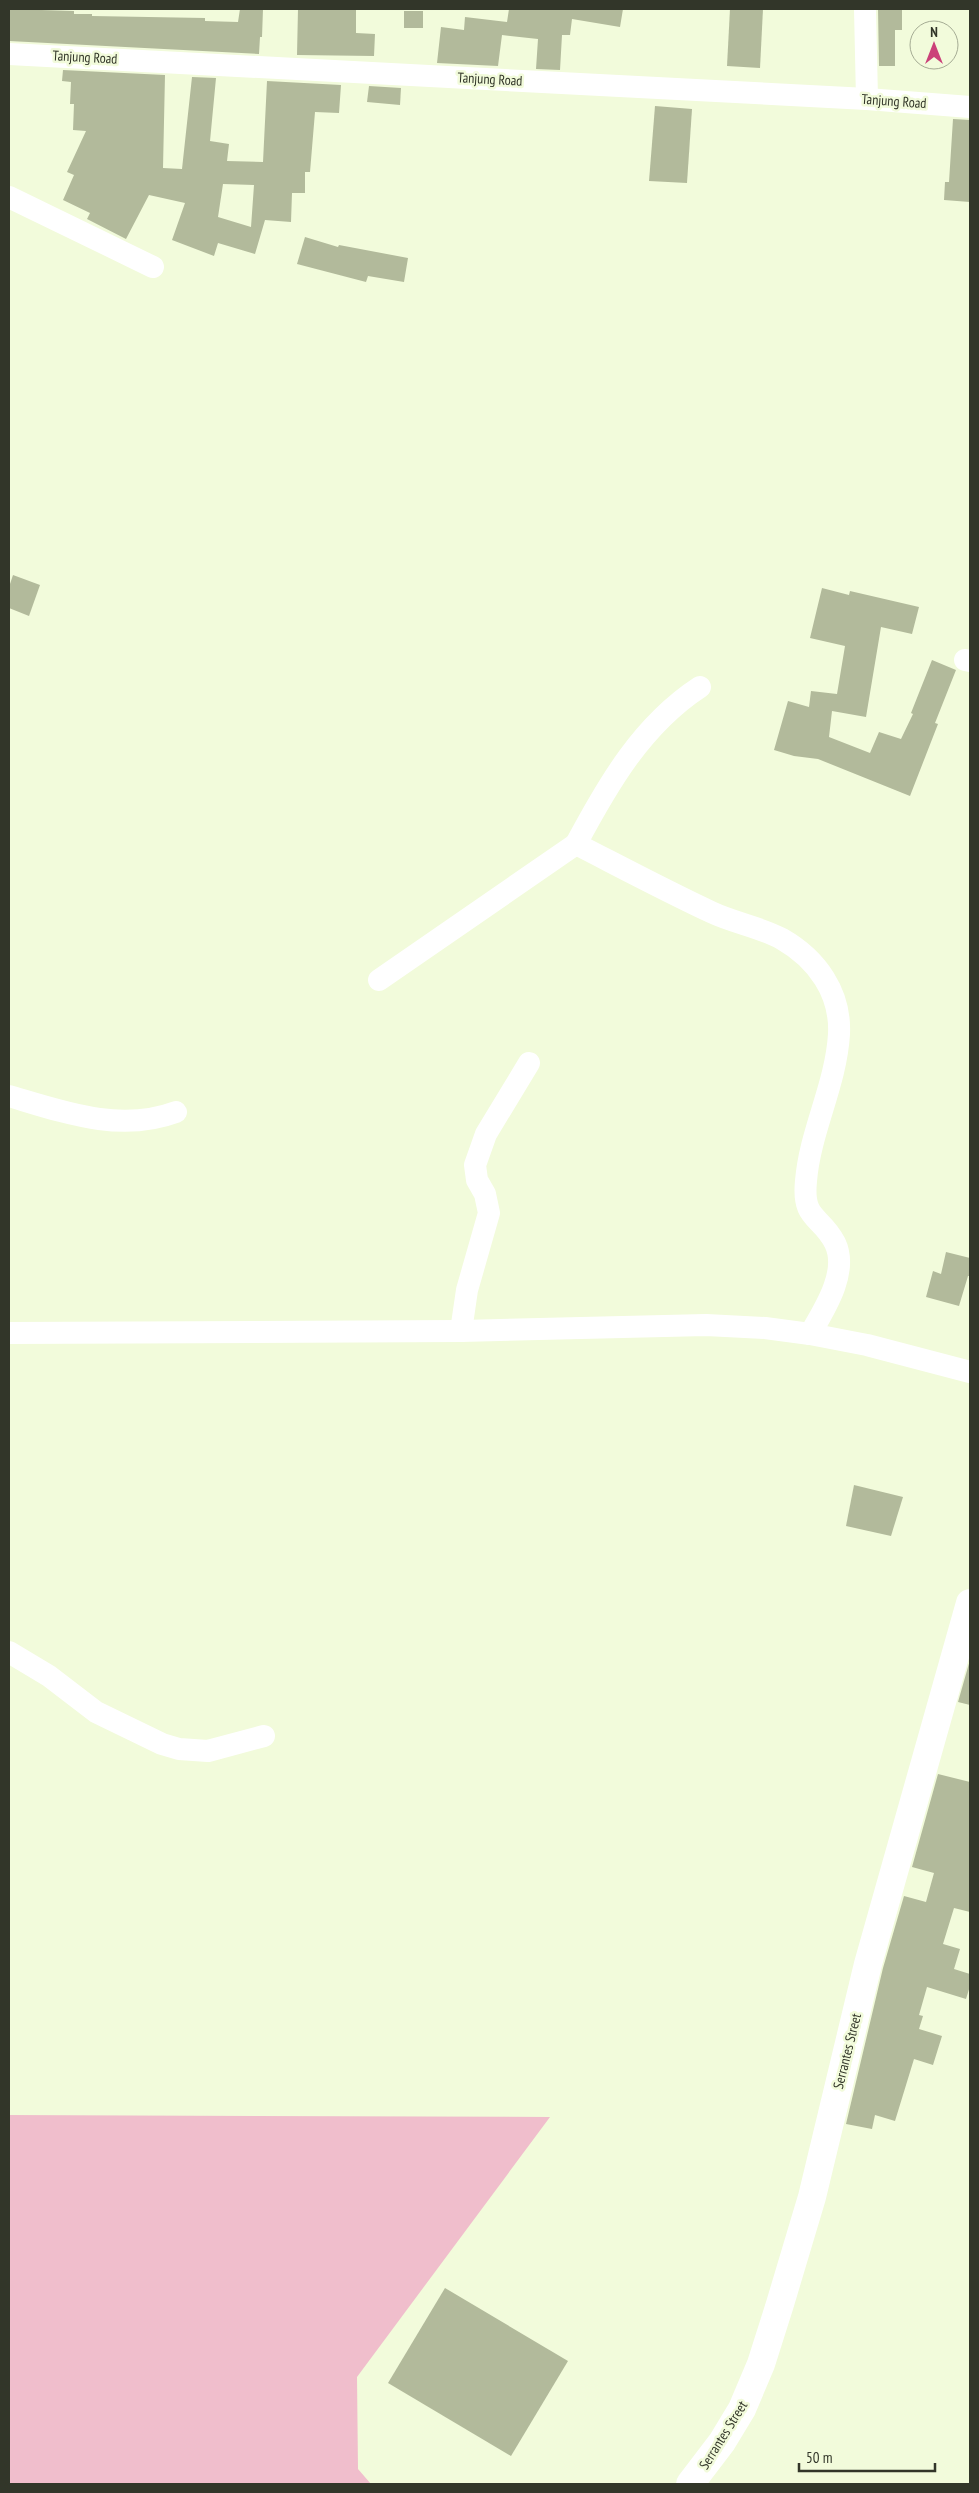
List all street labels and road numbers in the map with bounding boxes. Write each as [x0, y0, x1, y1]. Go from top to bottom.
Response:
street label: Tanjung Road [52, 46, 118, 68]
street label: Tanjung Road [457, 68, 523, 90]
street label: Tanjung Road [861, 90, 927, 112]
street label: Serrantes Street [829, 2011, 865, 2091]
street label: Serrantes Street [695, 2397, 751, 2473]

